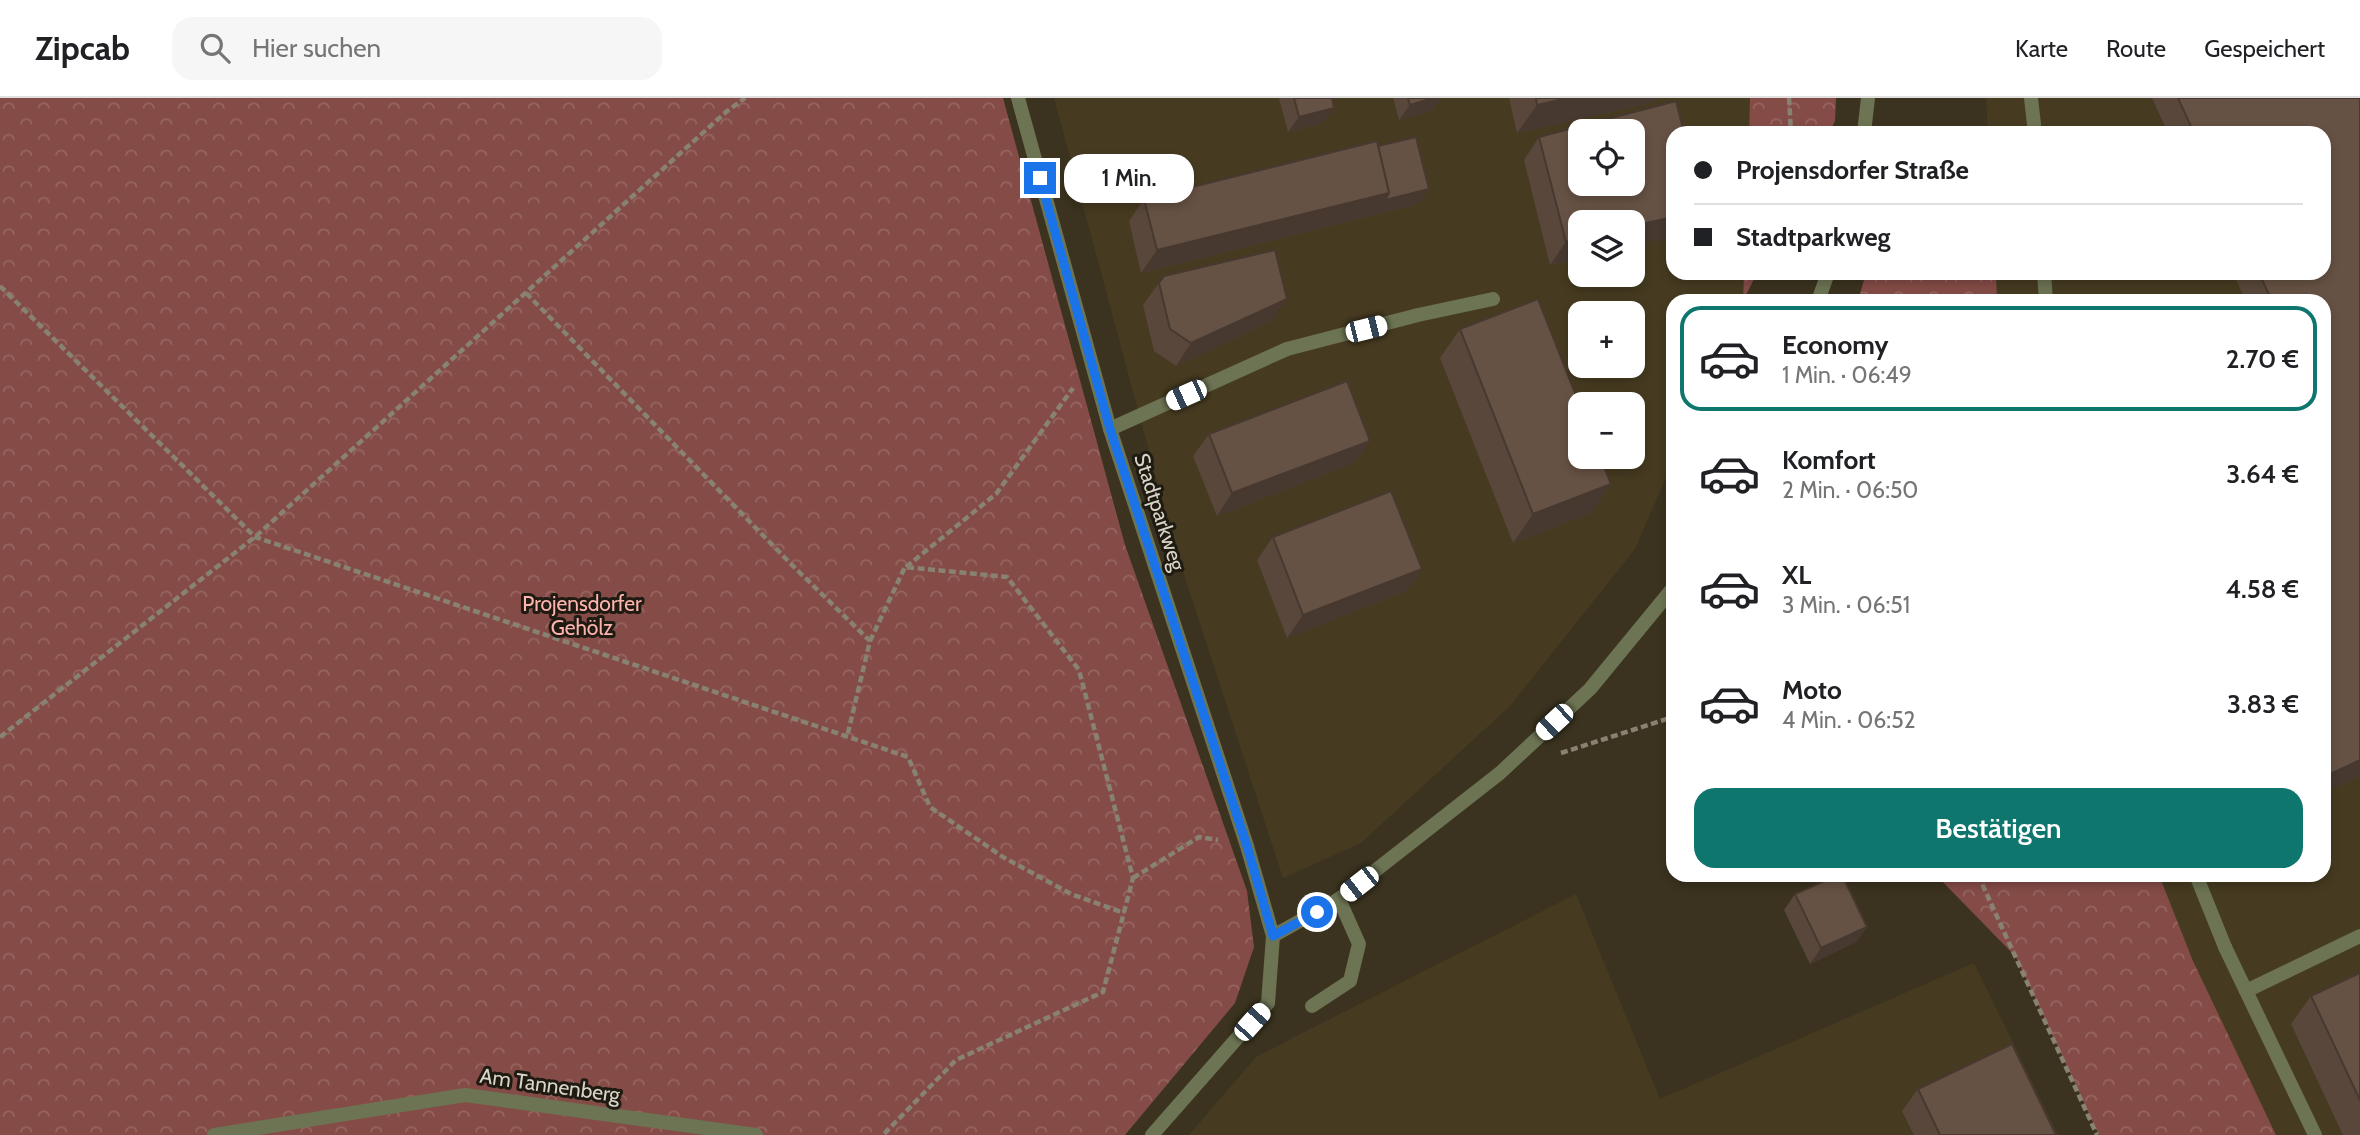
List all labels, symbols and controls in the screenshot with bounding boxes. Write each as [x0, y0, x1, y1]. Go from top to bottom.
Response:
search box [172, 17, 662, 80]
text: Zipcab [35, 28, 130, 68]
icon: search [196, 29, 234, 67]
text: Hier suchen [252, 32, 381, 64]
text: Karte [2015, 34, 2068, 63]
text: Route [2106, 34, 2166, 63]
text: Gespeichert [2204, 34, 2325, 63]
map controls [1568, 119, 1645, 469]
button: locate [1568, 119, 1645, 196]
callout: 1 Min. [1064, 154, 1194, 202]
text: Projensdorfer Straße [1736, 154, 1969, 186]
route end [1024, 162, 1056, 194]
text: 1 Min. [1101, 164, 1157, 192]
button: layers [1568, 210, 1645, 287]
text: Stadtparkweg [1736, 221, 1891, 253]
button: + [1568, 301, 1645, 378]
car [1344, 314, 1389, 344]
icon: car [1698, 327, 1761, 390]
text: Economy [1782, 329, 1888, 361]
text: 2.70 € [2226, 343, 2299, 375]
text: 1 Min. · 06:49 [1782, 361, 1912, 389]
car [1163, 377, 1210, 413]
button: − [1568, 392, 1645, 469]
icon: car [1698, 442, 1761, 505]
text: Komfort [1782, 444, 1876, 476]
street label: Stadtparkweg [1129, 450, 1191, 574]
text: 3.64 € [2226, 458, 2299, 490]
text: 2 Min. · 06:50 [1782, 476, 1918, 504]
icon: car [1698, 557, 1761, 620]
text: XL [1782, 559, 1811, 591]
text: 4.58 € [2225, 573, 2299, 605]
park label: Projensdorfer Gehölz [522, 591, 642, 640]
text: 3 Min. · 06:51 [1782, 591, 1910, 619]
icon: car [1698, 672, 1761, 735]
text: Moto [1782, 674, 1842, 706]
text: 3.83 € [2227, 688, 2299, 720]
car [1532, 700, 1577, 744]
text: 4 Min. · 06:52 [1782, 706, 1916, 734]
button: Bestätigen [1694, 788, 2303, 868]
car [1336, 863, 1383, 905]
route start [1301, 896, 1333, 928]
car [1231, 999, 1274, 1045]
street label: Am Tannenberg [478, 1063, 622, 1107]

